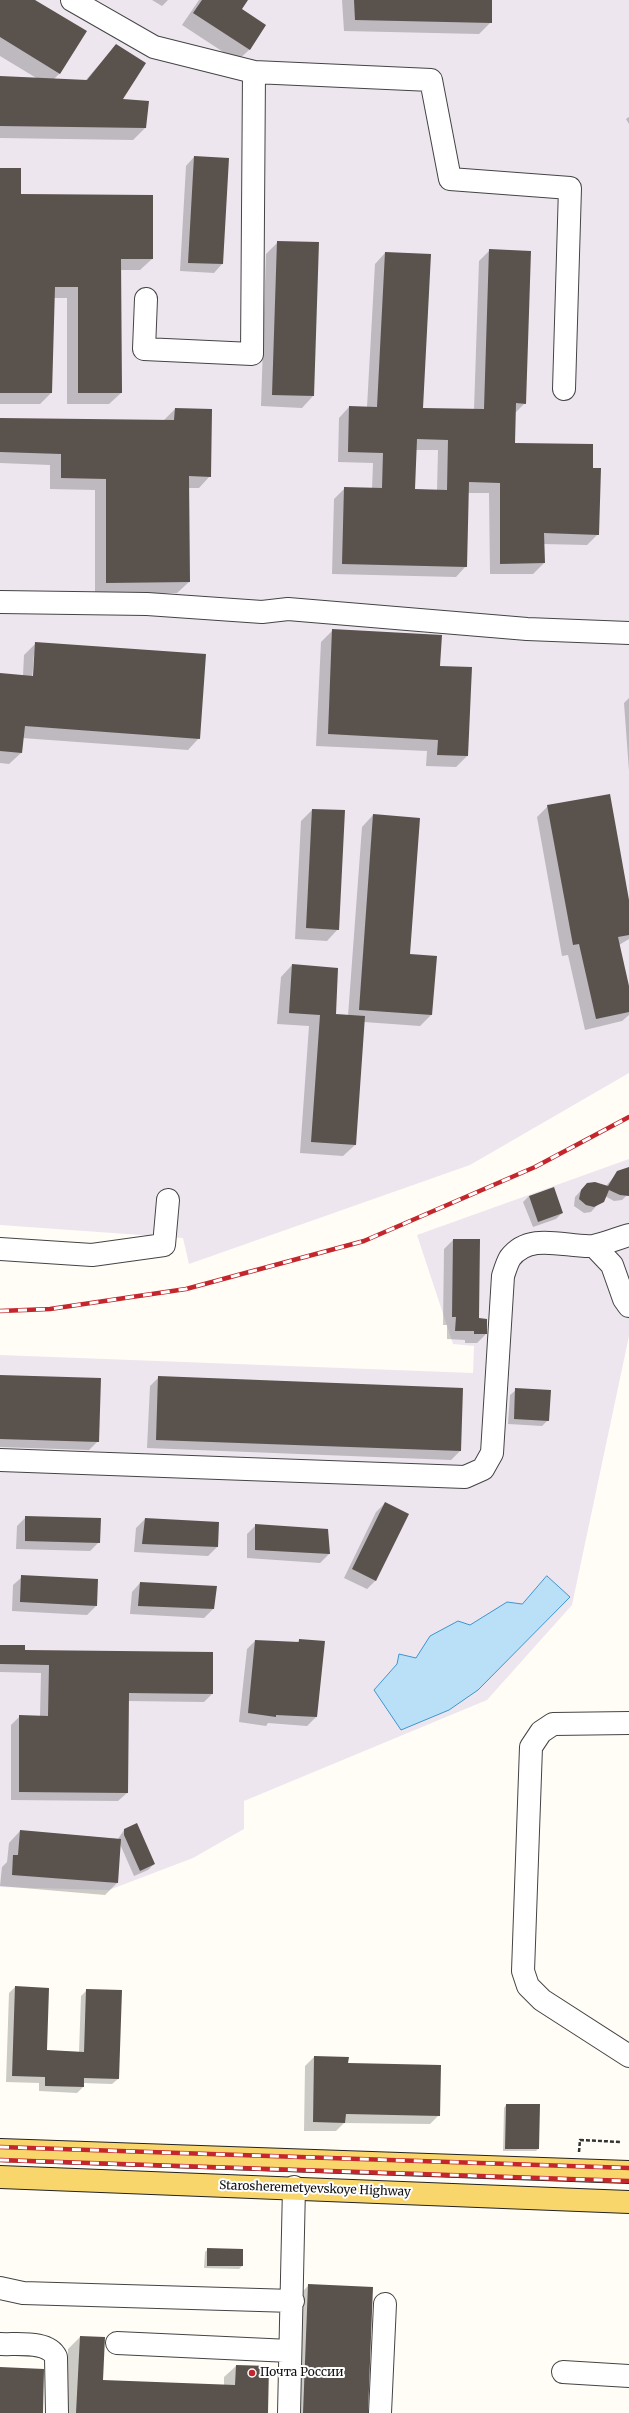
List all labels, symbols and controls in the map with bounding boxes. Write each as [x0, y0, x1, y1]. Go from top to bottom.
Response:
street label: Starosheremetyevskoye Highway [219, 2178, 411, 2200]
place label: Почта России [260, 2366, 344, 2380]
marker: Почта России [247, 2368, 257, 2378]

